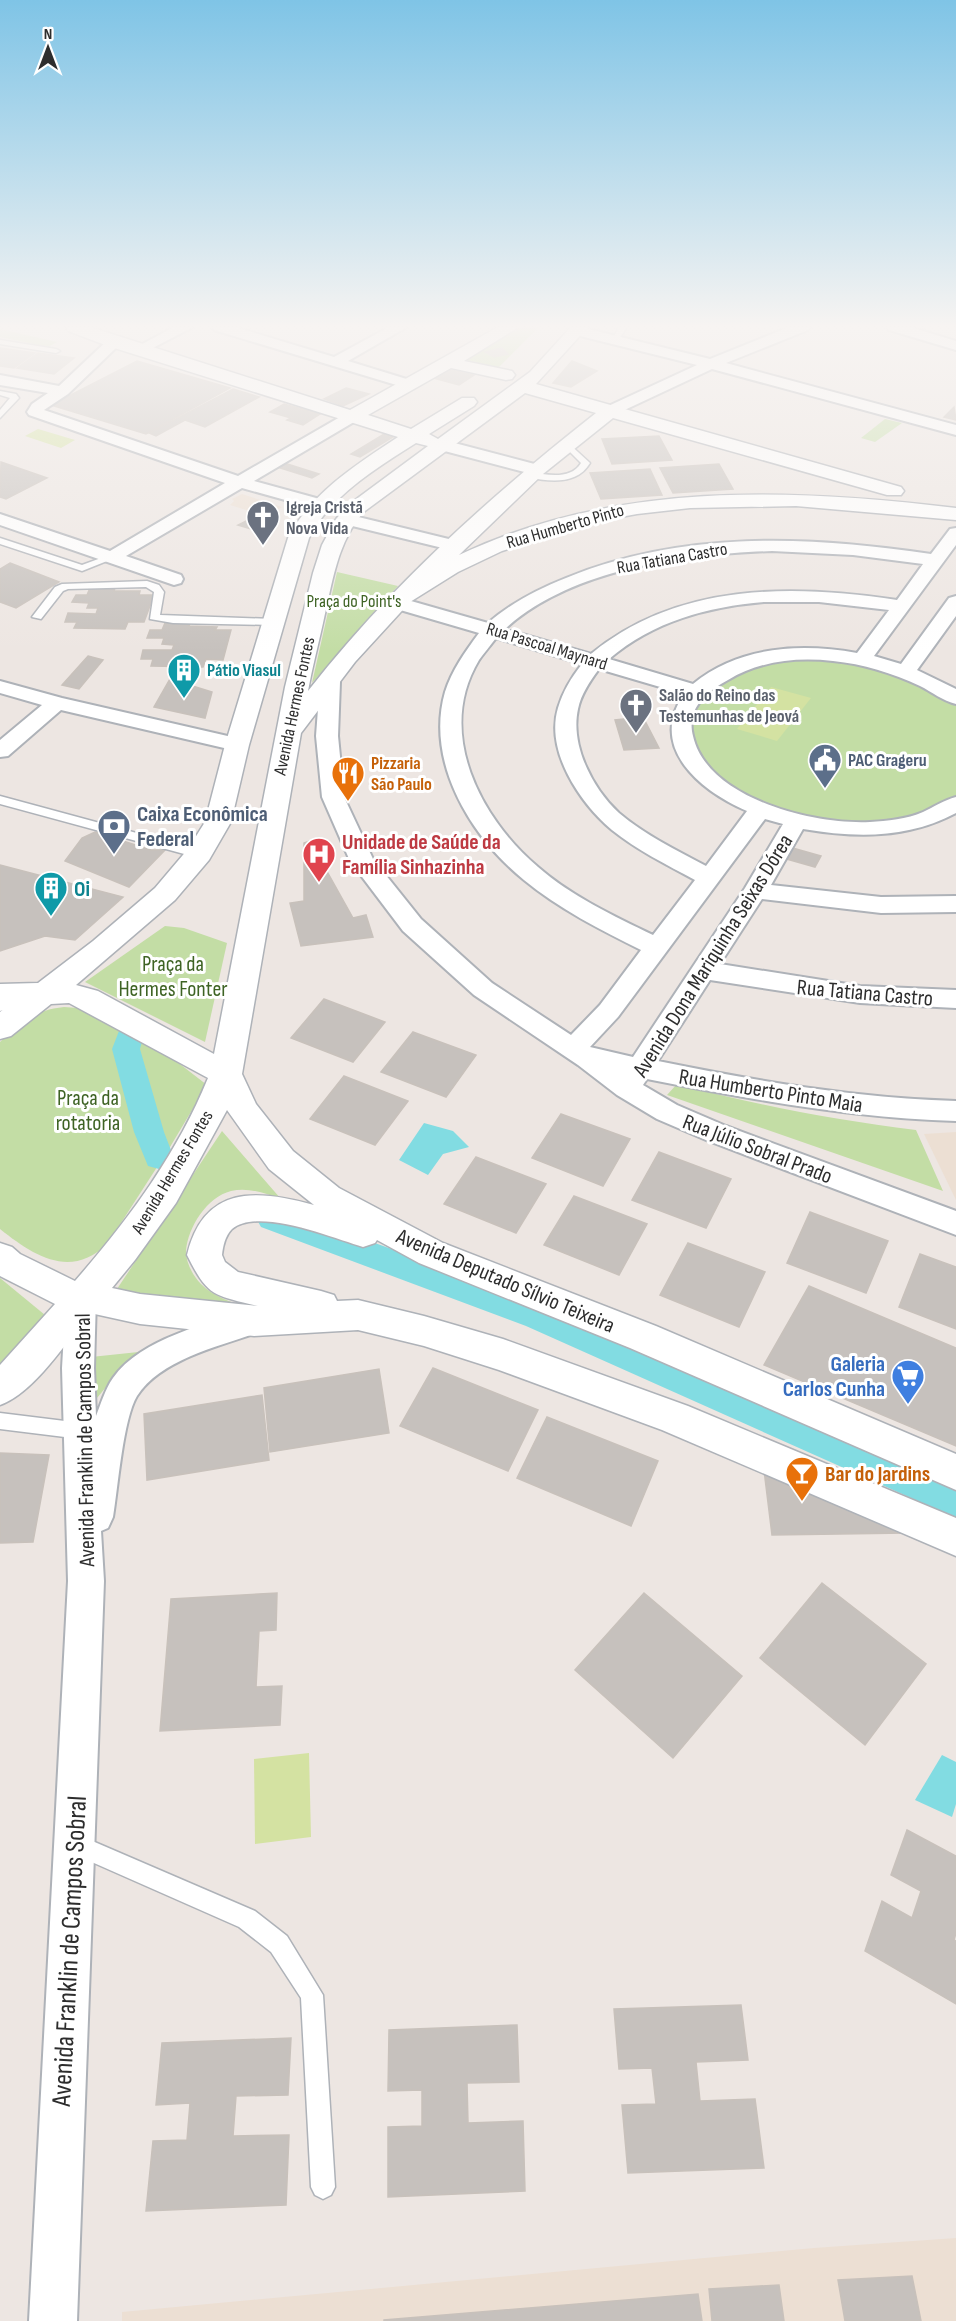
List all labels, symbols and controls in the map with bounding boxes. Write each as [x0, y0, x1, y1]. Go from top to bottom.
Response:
north arrow [18, 18, 78, 78]
text: N [44, 25, 52, 44]
place label: Igreja Cristã Nova Vida [286, 497, 363, 539]
church icon: Igreja Cristã Nova Vida [245, 499, 281, 546]
street label: Rua Humberto Pinto [504, 500, 626, 553]
street label: Rua Tatiana Castro [615, 538, 729, 579]
park label: Praça do Point's [306, 591, 402, 612]
street label: Rua Pascoal Maynard [484, 618, 610, 675]
street label: Avenida Hermes Fontes [269, 635, 319, 778]
building icon: Pátio Viasul [166, 652, 202, 699]
place label: Pátio Viasul [207, 660, 281, 681]
place label: Salão do Reino das Testemunhas de Jeová [659, 685, 799, 727]
church icon: Salão do Reino das Testemunhas de Jeová [618, 687, 654, 734]
public building icon: PAC Grageru [807, 742, 843, 789]
place label: PAC Grageru [848, 750, 927, 771]
place label: Pizzaria São Paulo [371, 753, 432, 795]
restaurant icon: Pizzaria São Paulo [330, 755, 366, 802]
place label: Caixa Econômica Federal [137, 801, 268, 853]
bank icon: Caixa Econômica Federal [96, 808, 132, 855]
place label: Unidade de Saúde da Família Sinhazinha [342, 829, 501, 881]
street label: Avenida Dona Mariquinha Seixas Dórea [627, 829, 799, 1083]
hospital icon: Unidade de Saúde da Família Sinhazinha [301, 836, 337, 883]
building icon: Oi [33, 870, 69, 917]
place label: Oi [74, 876, 90, 903]
park label: Praça da Hermes Fonter [118, 951, 228, 1003]
street label: Rua Tatiana Castro [796, 974, 934, 1013]
street label: Rua Humberto Pinto Maia [677, 1064, 865, 1119]
park label: Praça da rotatoria [56, 1085, 120, 1137]
street label: Avenida Hermes Fontes [127, 1107, 218, 1239]
street label: Rua Júlio Sobral Prado [679, 1108, 836, 1190]
street label: Avenida Deputado Sílvio Teixeira [391, 1223, 619, 1340]
street label: Avenida Franklin de Campos Sobral [70, 1313, 101, 1568]
place label: Galeria Carlos Cunha [783, 1351, 885, 1403]
supermarket icon: Galeria Carlos Cunha [890, 1358, 926, 1405]
bar icon: Bar do Jardins [784, 1455, 820, 1502]
place label: Bar do Jardins [825, 1461, 930, 1488]
street label: Avenida Franklin de Campos Sobral [46, 1795, 94, 2108]

